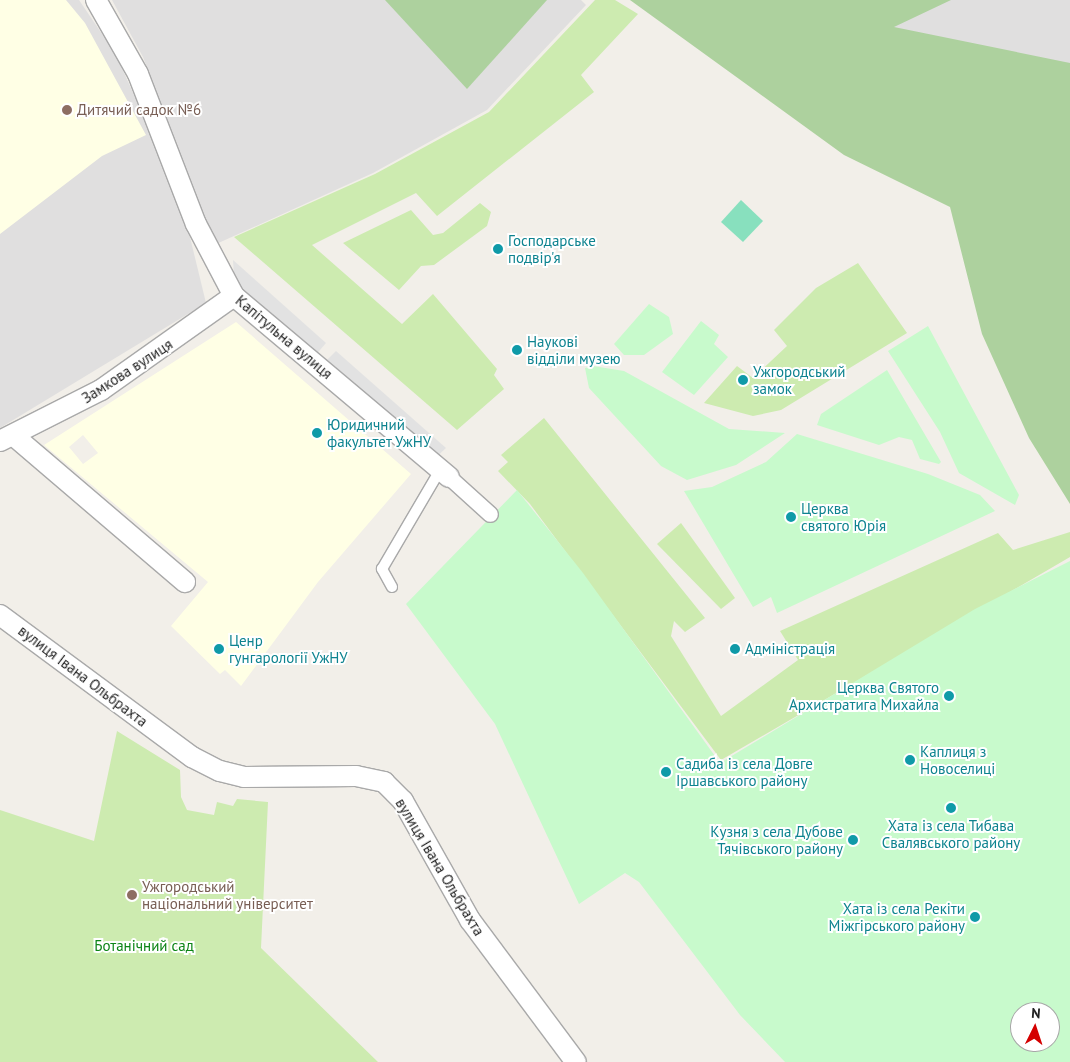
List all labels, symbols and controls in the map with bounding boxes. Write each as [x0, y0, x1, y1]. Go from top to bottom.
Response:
place label: Дитячий садок №6 [77, 101, 201, 119]
marker: Дитячий садок №6 [61, 104, 73, 116]
place label: Господарське подвір'я [508, 231, 596, 266]
marker: Господарське подвір'я [492, 243, 504, 255]
street label: Капітульна вулиця [232, 291, 336, 383]
place label: Наукові відділи музею [527, 332, 621, 367]
street label: Замкова вулиця [78, 335, 176, 407]
marker: Наукові відділи музею [511, 344, 523, 356]
place label: Ужгородський замок [753, 362, 846, 397]
marker: Ужгородський замок [737, 374, 749, 386]
place label: Юридичний факультет УжНУ [327, 415, 432, 450]
marker: Юридичний факультет УжНУ [311, 427, 323, 439]
place label: Церква святого Юрія [801, 499, 886, 534]
marker: Церква святого Юрія [785, 511, 797, 523]
street label: вулиця Івана Ольбрахта [15, 622, 151, 730]
place label: Ценр гунгарології УжНУ [229, 631, 348, 666]
place label: Адміністрація [745, 640, 835, 658]
marker: Ценр гунгарології УжНУ [213, 643, 225, 655]
marker: Адміністрація [729, 643, 741, 655]
place label: Церква Святого Архистратига Михайла [789, 678, 939, 713]
marker: Церква Святого Архистратига Михайла [943, 690, 955, 702]
place label: Каплиця з Новоселиці [920, 742, 995, 777]
place label: Садиба із села Довге Іршавського району [676, 754, 813, 789]
marker: Каплиця з Новоселиці [904, 754, 916, 766]
marker: Садиба із села Довге Іршавського району [660, 766, 672, 778]
street label: вулиця Івана Ольбрахта [392, 795, 488, 939]
marker: Хата із села Тибава Свалявського району [945, 802, 957, 814]
place label: Хата із села Тибава Свалявського району [882, 816, 1020, 851]
place label: Кузня з села Дубове Тячівського району [710, 822, 843, 857]
marker: Кузня з села Дубове Тячівського району [847, 834, 859, 846]
place label: Ужгородський національний університет [142, 877, 313, 912]
marker: Ужгородський національний університет [126, 889, 138, 901]
place label: Хата із села Рекіти Міжгірського району [829, 899, 965, 934]
marker: Хата із села Рекіти Міжгірського району [969, 911, 981, 923]
park label: Ботанічний сад [94, 937, 194, 955]
north arrow [1010, 1002, 1060, 1052]
text: N [1031, 1004, 1041, 1022]

